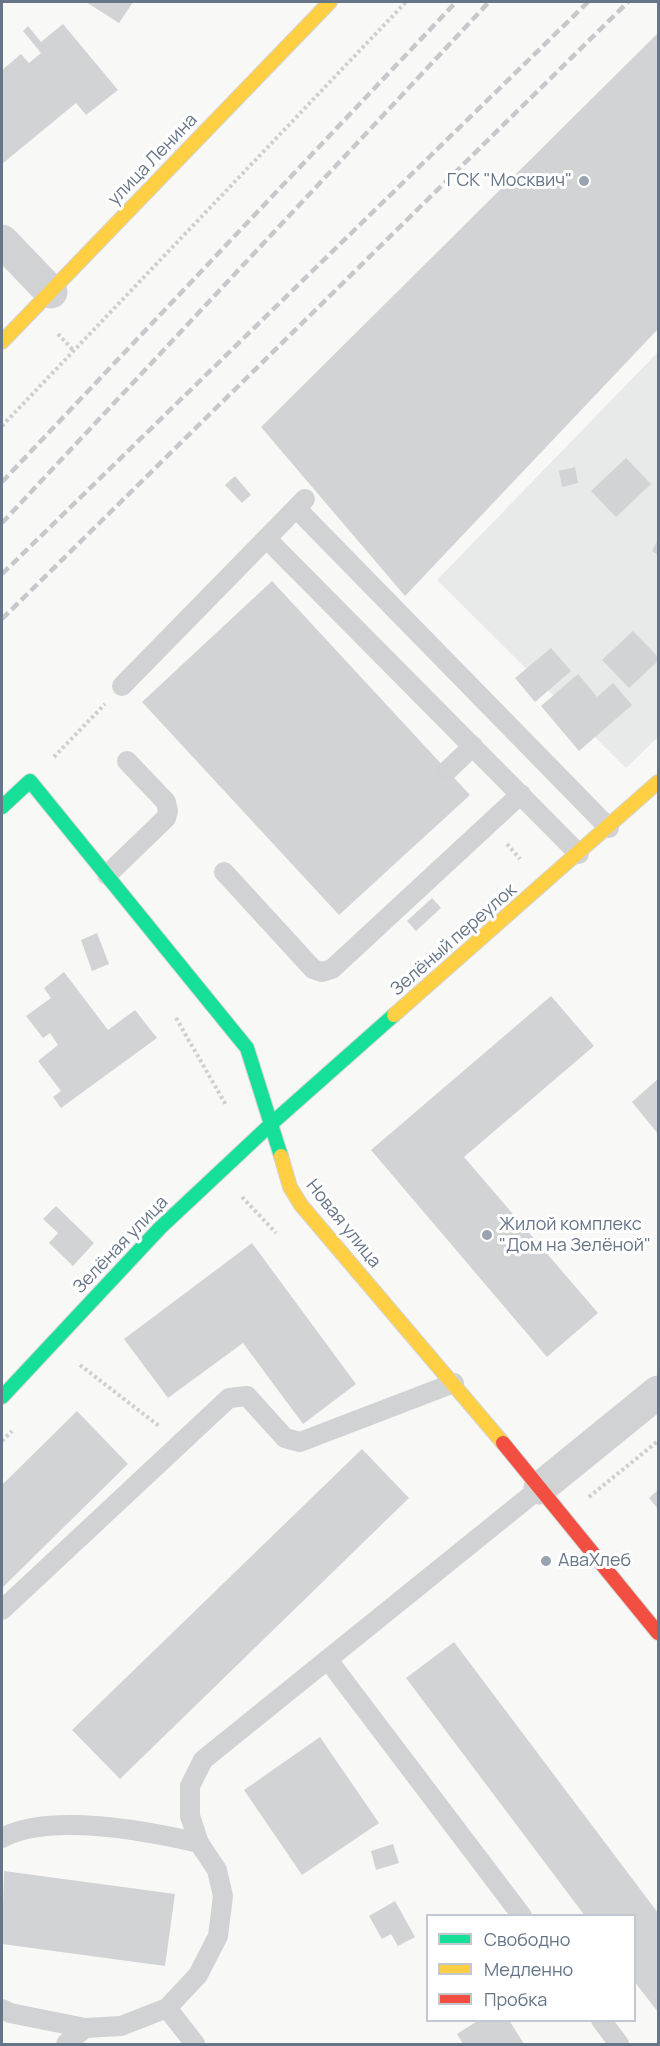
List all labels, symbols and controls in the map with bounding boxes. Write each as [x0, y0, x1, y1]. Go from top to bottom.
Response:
street label: улица Ленина [104, 110, 202, 210]
place label: ГСК "Москвич" [447, 170, 572, 192]
marker: ГСК "Москвич" [577, 174, 591, 188]
street label: Зелёный переулок [387, 880, 521, 1000]
street label: Новая улица [301, 1176, 385, 1272]
street label: Зелёная улица [69, 1192, 173, 1298]
place label: Жилой комплекс "Дом на Зелёной" [499, 1214, 651, 1256]
marker: Жилой комплекс "Дом на Зелёной" [480, 1228, 494, 1242]
place label: АваХлеб [558, 1550, 631, 1572]
marker: АваХлеб [539, 1554, 553, 1568]
legend [426, 1914, 636, 2022]
text: Свободно [484, 1927, 570, 1951]
text: Медленно [484, 1957, 573, 1981]
text: Пробка [484, 1987, 547, 2011]

